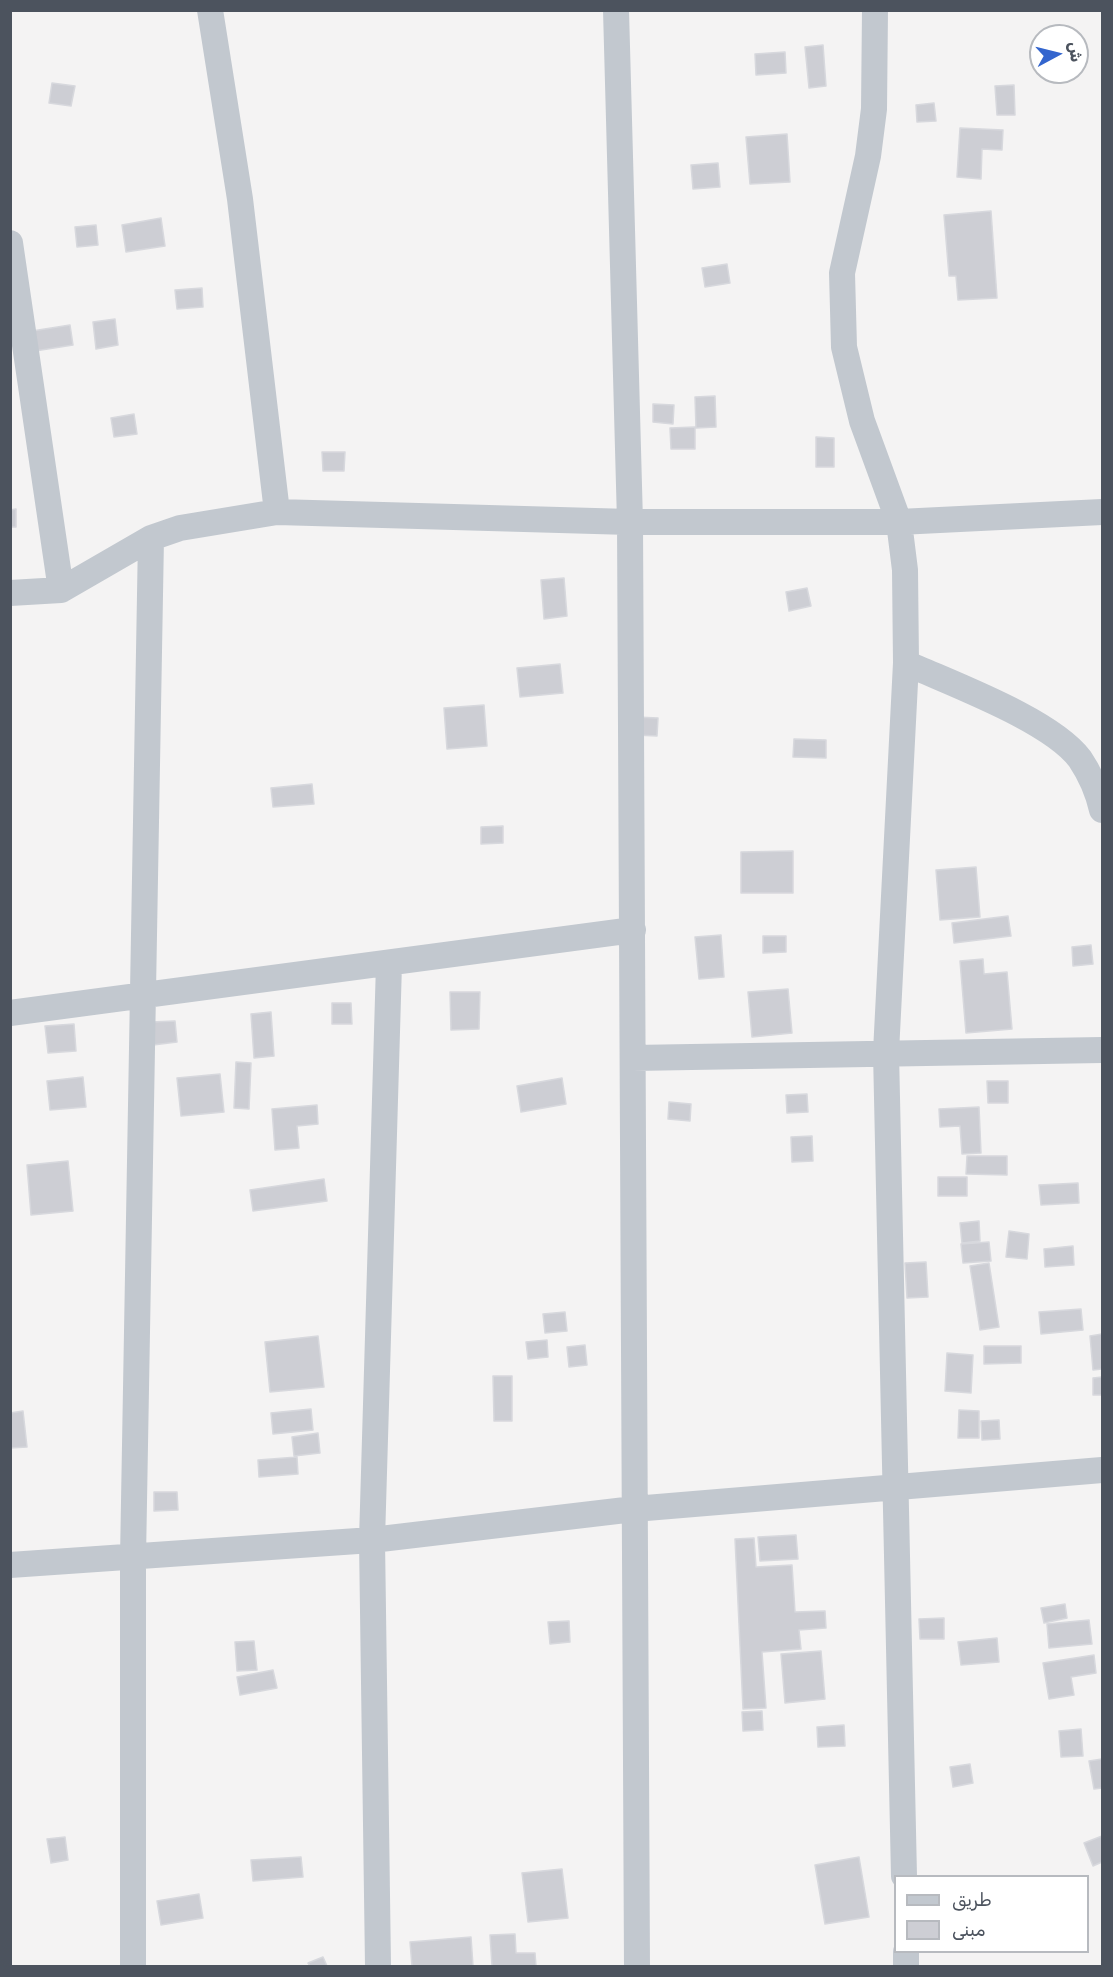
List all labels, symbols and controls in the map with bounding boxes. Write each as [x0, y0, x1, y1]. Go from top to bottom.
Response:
north arrow [1029, 24, 1089, 84]
text: ش [1065, 41, 1086, 63]
legend [894, 1875, 1089, 1953]
text: طريق [952, 1889, 992, 1911]
text: مبنى [952, 1919, 986, 1941]

